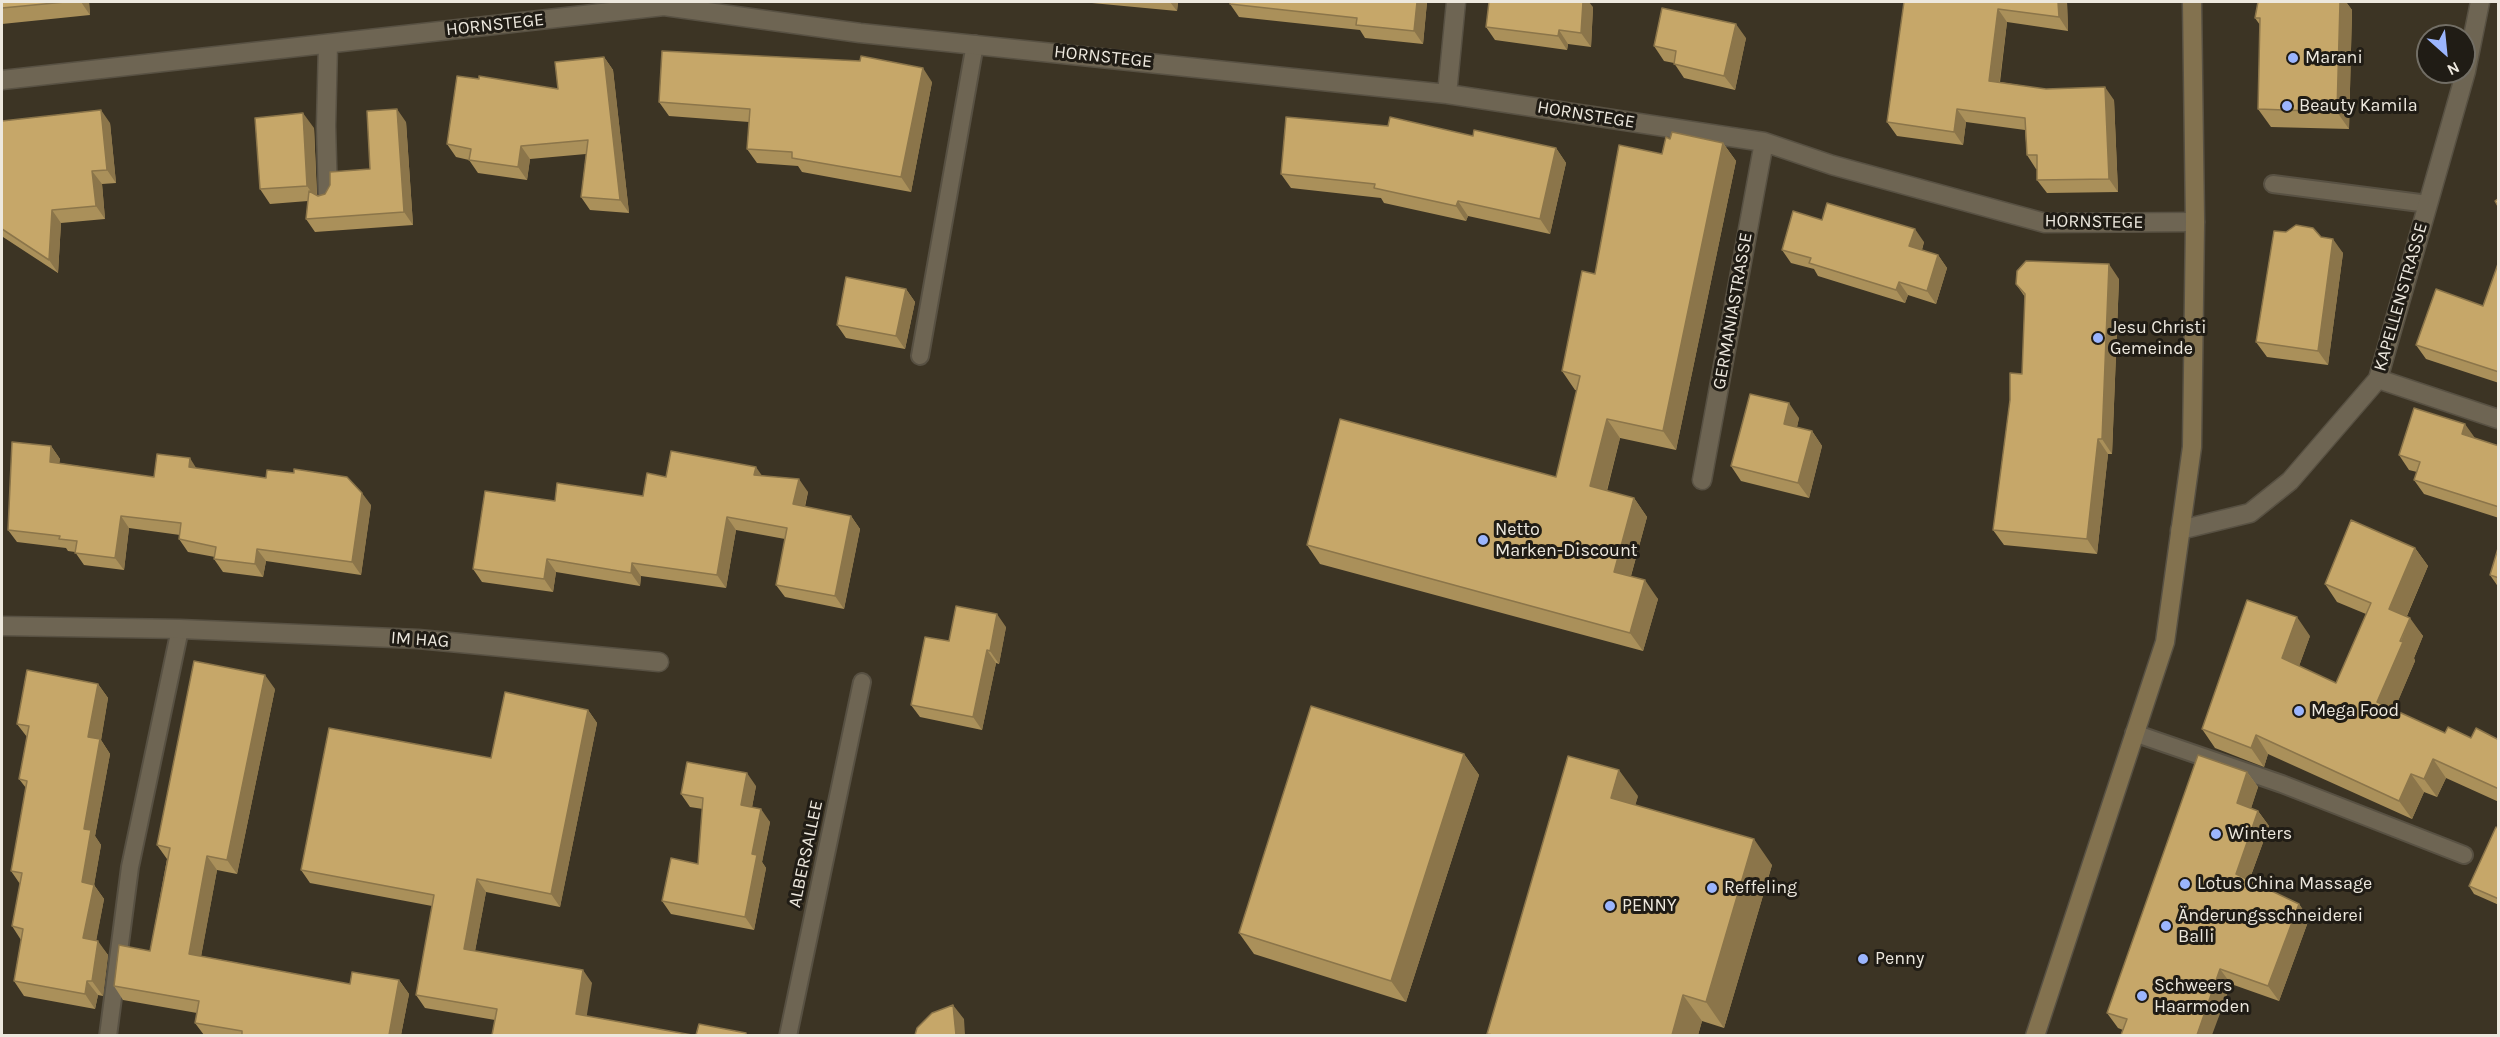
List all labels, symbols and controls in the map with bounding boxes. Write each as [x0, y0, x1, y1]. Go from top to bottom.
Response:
street label: HORNSTEGE [445, 9, 545, 41]
north arrow [2416, 24, 2476, 84]
street label: HORNSTEGE [1053, 41, 1153, 73]
place label: Marani [2305, 47, 2363, 69]
marker: Marani [2286, 51, 2300, 65]
text: N [2444, 58, 2463, 80]
place label: Beauty Kamila [2299, 95, 2418, 117]
street label: HORNSTEGE [1536, 97, 1636, 133]
marker: Beauty Kamila [2280, 99, 2294, 113]
street label: HORNSTEGE [2044, 210, 2144, 234]
street label: KAPELLENSTRASSE [2369, 220, 2433, 374]
street label: GERMANIASTRASSE [1709, 231, 1757, 391]
place label: Jesu Christi Gemeinde [2110, 317, 2206, 360]
marker: Jesu Christi Gemeinde [2091, 331, 2105, 345]
place label: Netto Marken-Discount [1495, 519, 1638, 562]
marker: Netto Marken-Discount [1476, 533, 1490, 547]
street label: IM HAG [390, 627, 450, 653]
place label: Mega Food [2311, 700, 2399, 722]
marker: Mega Food [2292, 704, 2306, 718]
street label: ALBERSALLEE [784, 798, 828, 910]
place label: Winters [2228, 823, 2292, 845]
marker: Winters [2209, 827, 2223, 841]
place label: Lotus China Massage [2197, 873, 2372, 895]
place label: Reffeling [1724, 877, 1797, 899]
marker: Lotus China Massage [2178, 877, 2192, 891]
marker: Reffeling [1705, 881, 1719, 895]
place label: PENNY [1622, 895, 1677, 917]
marker: PENNY [1603, 899, 1617, 913]
place label: Änderungsschneiderei Balli [2178, 905, 2363, 948]
marker: Änderungsschneiderei Balli [2159, 919, 2173, 933]
place label: Penny [1875, 948, 1924, 970]
marker: Penny [1856, 952, 1870, 966]
place label: Schweers Haarmoden [2154, 975, 2250, 1018]
marker: Schweers Haarmoden [2135, 989, 2149, 1003]

